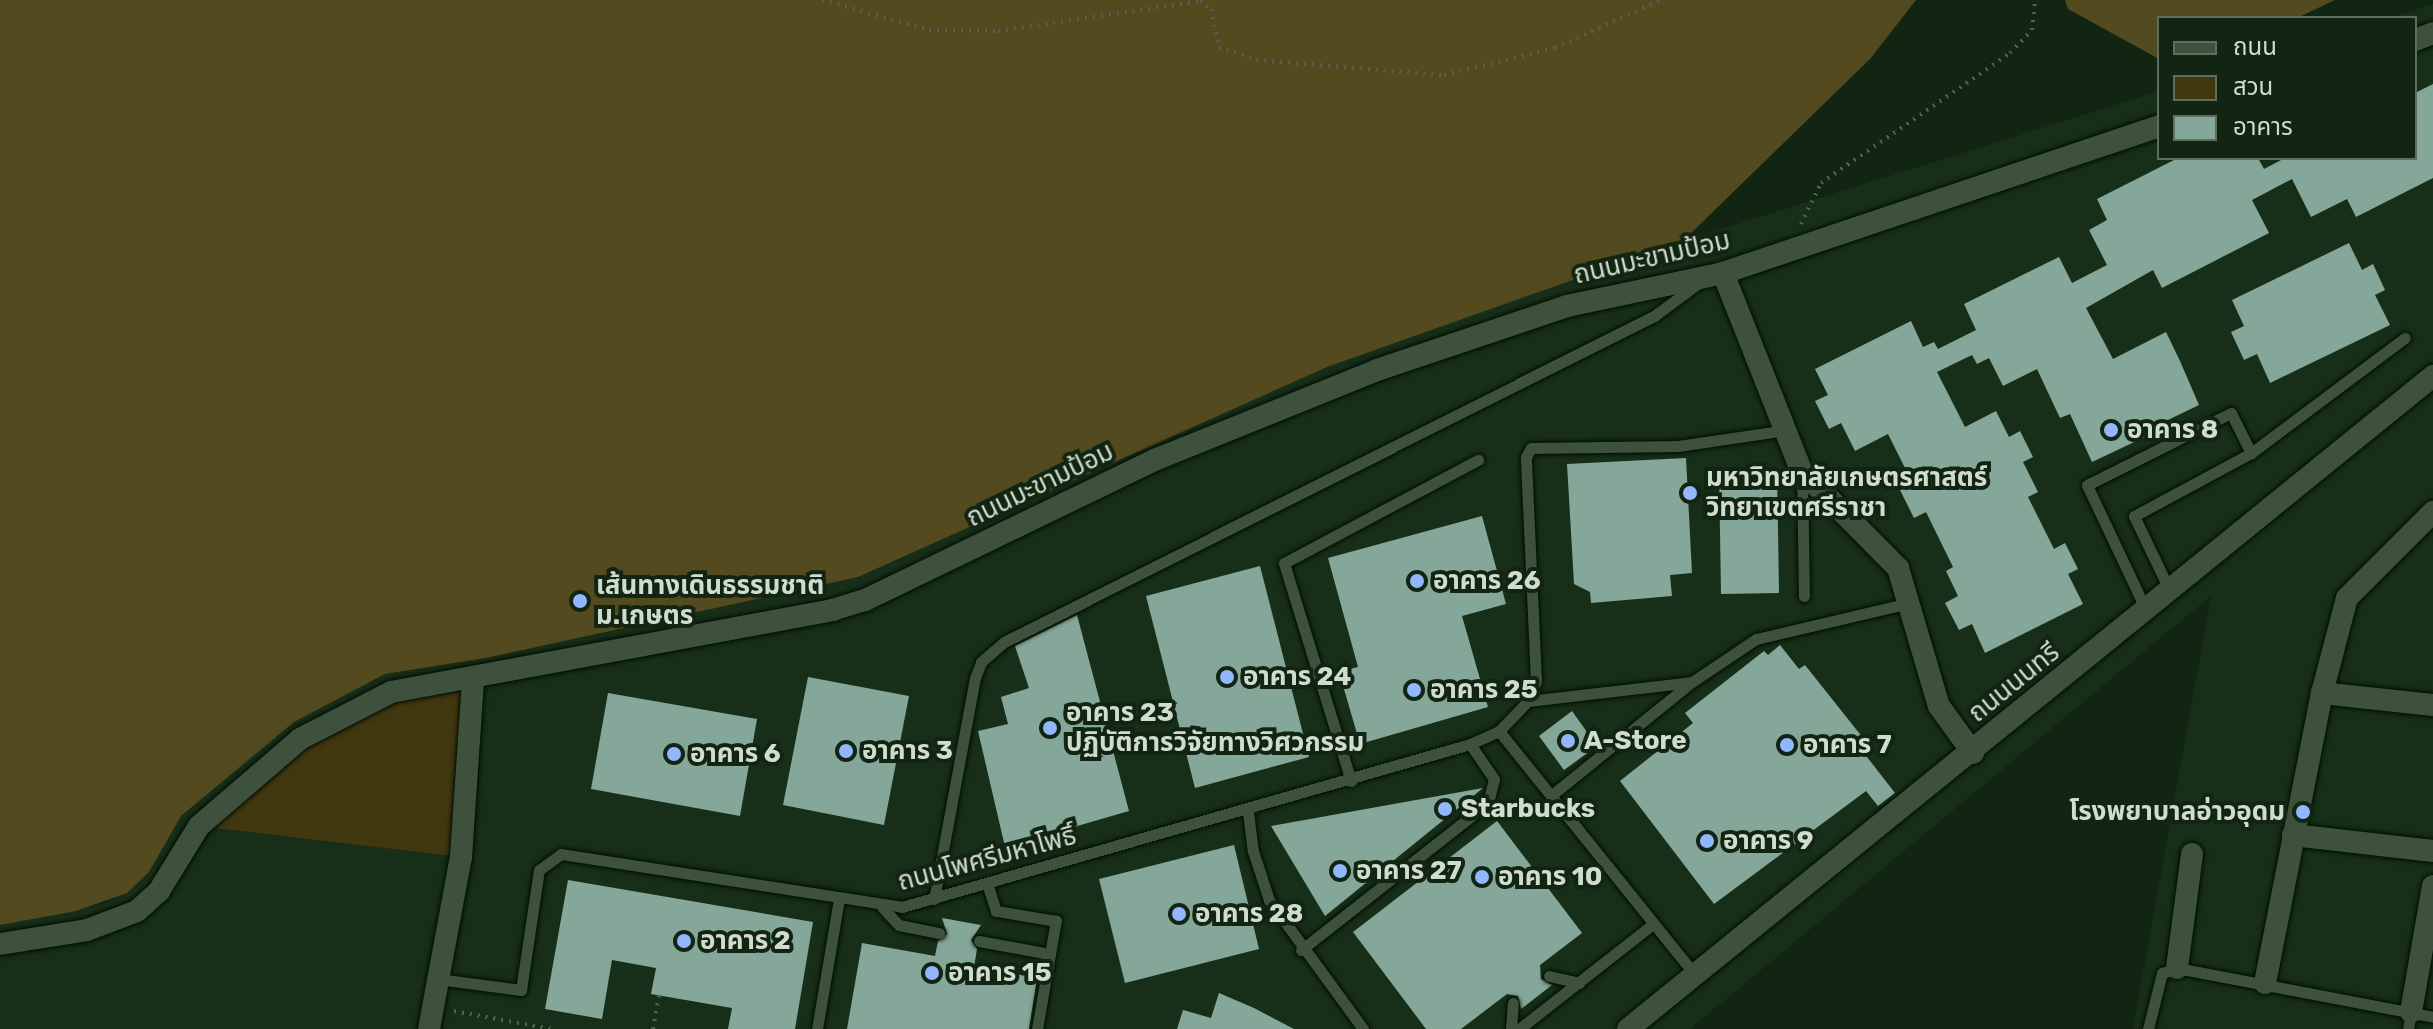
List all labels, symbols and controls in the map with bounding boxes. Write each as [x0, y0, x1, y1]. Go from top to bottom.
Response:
legend [2157, 16, 2417, 160]
text: ถนน [2233, 33, 2277, 61]
text: สวน [2233, 73, 2273, 101]
text: อาคาร [2233, 113, 2293, 141]
street label: ถนนมะขามป้อม [1571, 225, 1733, 291]
place label: อาคาร 8 [2127, 414, 2218, 446]
marker: อาคาร 8 [2102, 421, 2120, 439]
street label: ถนนมะขามป้อม [961, 436, 1119, 534]
place label: มหาวิทยาลัยเกษตรศาสตร์ วิทยาเขตศรีราชา [1706, 462, 1987, 524]
marker: มหาวิทยาลัยเกษตรศาสตร์ วิทยาเขตศรีราชา [1681, 484, 1699, 502]
place label: อาคาร 26 [1433, 565, 1541, 597]
place label: เส้นทางเดินธรรมชาติ ม.เกษตร [596, 570, 824, 632]
marker: อาคาร 26 [1408, 572, 1426, 590]
marker: เส้นทางเดินธรรมชาติ ม.เกษตร [571, 592, 589, 610]
street label: ถนนนนทรี [1962, 637, 2066, 729]
place label: อาคาร 24 [1243, 661, 1351, 693]
marker: อาคาร 24 [1218, 668, 1236, 686]
place label: อาคาร 25 [1430, 674, 1538, 706]
marker: อาคาร 25 [1405, 681, 1423, 699]
place label: อาคาร 23 ปฏิบัติการวิจัยทางวิศวกรรม [1066, 697, 1364, 758]
marker: อาคาร 23 ปฏิบัติการวิจัยทางวิศวกรรม [1041, 719, 1059, 737]
place label: A-Store [1584, 725, 1687, 757]
place label: อาคาร 7 [1803, 729, 1892, 761]
marker: A-Store [1559, 732, 1577, 750]
place label: อาคาร 3 [862, 735, 953, 767]
marker: อาคาร 7 [1778, 736, 1796, 754]
place label: อาคาร 6 [690, 738, 781, 770]
marker: อาคาร 3 [837, 742, 855, 760]
marker: อาคาร 6 [665, 745, 683, 763]
place label: Starbucks [1461, 793, 1595, 825]
place label: โรงพยาบาลอ่าวอุดม [2069, 796, 2285, 828]
marker: Starbucks [1436, 800, 1454, 818]
marker: โรงพยาบาลอ่าวอุดม [2292, 801, 2314, 823]
street label: ถนนโพศรีมหาโพธิ์ [894, 820, 1080, 898]
place label: อาคาร 9 [1723, 825, 1814, 857]
marker: อาคาร 9 [1698, 832, 1716, 850]
place label: อาคาร 27 [1356, 855, 1462, 887]
place label: อาคาร 10 [1498, 861, 1602, 893]
marker: อาคาร 27 [1331, 862, 1349, 880]
marker: อาคาร 10 [1473, 868, 1491, 886]
place label: อาคาร 28 [1195, 898, 1303, 930]
marker: อาคาร 28 [1170, 905, 1188, 923]
place label: อาคาร 2 [700, 925, 791, 957]
marker: อาคาร 2 [675, 932, 693, 950]
place label: อาคาร 15 [948, 957, 1052, 989]
marker: อาคาร 15 [923, 964, 941, 982]

